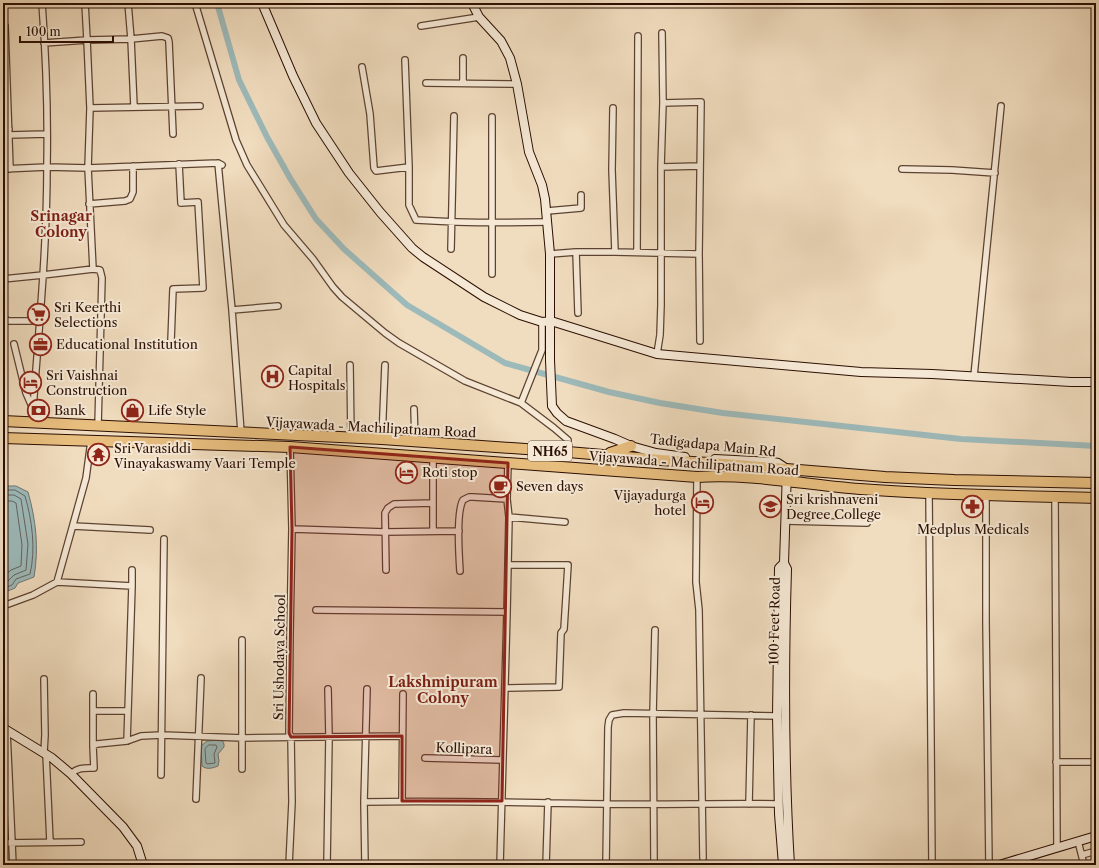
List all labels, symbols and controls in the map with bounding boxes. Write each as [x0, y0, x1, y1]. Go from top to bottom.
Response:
scale bar [20, 18, 113, 44]
text: 100 m [26, 24, 61, 39]
district label: Srinagar Colony [30, 207, 92, 241]
place label: Sri Keerthi Selections [54, 299, 121, 330]
supermarket icon: Sri Keerthi Selections [25, 301, 51, 327]
office icon: Educational Institution [27, 331, 53, 357]
place label: Educational Institution [56, 336, 198, 352]
place label: Capital Hospitals [288, 362, 346, 393]
hospital icon: Capital Hospitals [259, 364, 285, 390]
place label: Sri Vaishnai Construction [46, 367, 127, 398]
hotel icon: Sri Vaishnai Construction [18, 369, 44, 395]
bank icon: Bank [26, 397, 52, 423]
shop icon: Life Style [119, 397, 145, 423]
place label: Bank [54, 402, 86, 418]
place label: Life Style [148, 402, 206, 418]
street label: Vijayawada - Machilipatnam Road [264, 413, 477, 441]
street label: Tadigadapa Main Rd [649, 430, 777, 460]
place label: Sri Varasiddi Vinayakaswamy Vaari Temple [113, 440, 296, 471]
road number: NH65 [528, 441, 572, 461]
temple icon: Sri Varasiddi Vinayakaswamy Vaari Temple [86, 442, 112, 468]
street label: Vijayawada - Machilipatnam Road [587, 448, 800, 478]
hotel icon: Roti stop [394, 459, 420, 485]
place label: Roti stop [422, 464, 478, 480]
cafe icon: Seven days [487, 473, 513, 499]
place label: Seven days [516, 478, 584, 494]
place label: Vijayadurga hotel [613, 487, 686, 518]
hotel icon: Vijayadurga hotel [689, 489, 715, 515]
place label: Sri krishnaveni Degree College [786, 491, 881, 522]
school or university icon: Sri krishnaveni Degree College [757, 493, 783, 519]
pharmacy icon: Medplus Medicals [960, 494, 986, 520]
place label: Medplus Medicals [917, 521, 1029, 537]
street label: 100 Feet Road [765, 577, 783, 665]
street label: Sri Ushodaya School [270, 594, 288, 720]
district label: Lakshmipuram Colony [388, 673, 498, 707]
street label: Kollipara [436, 739, 493, 757]

